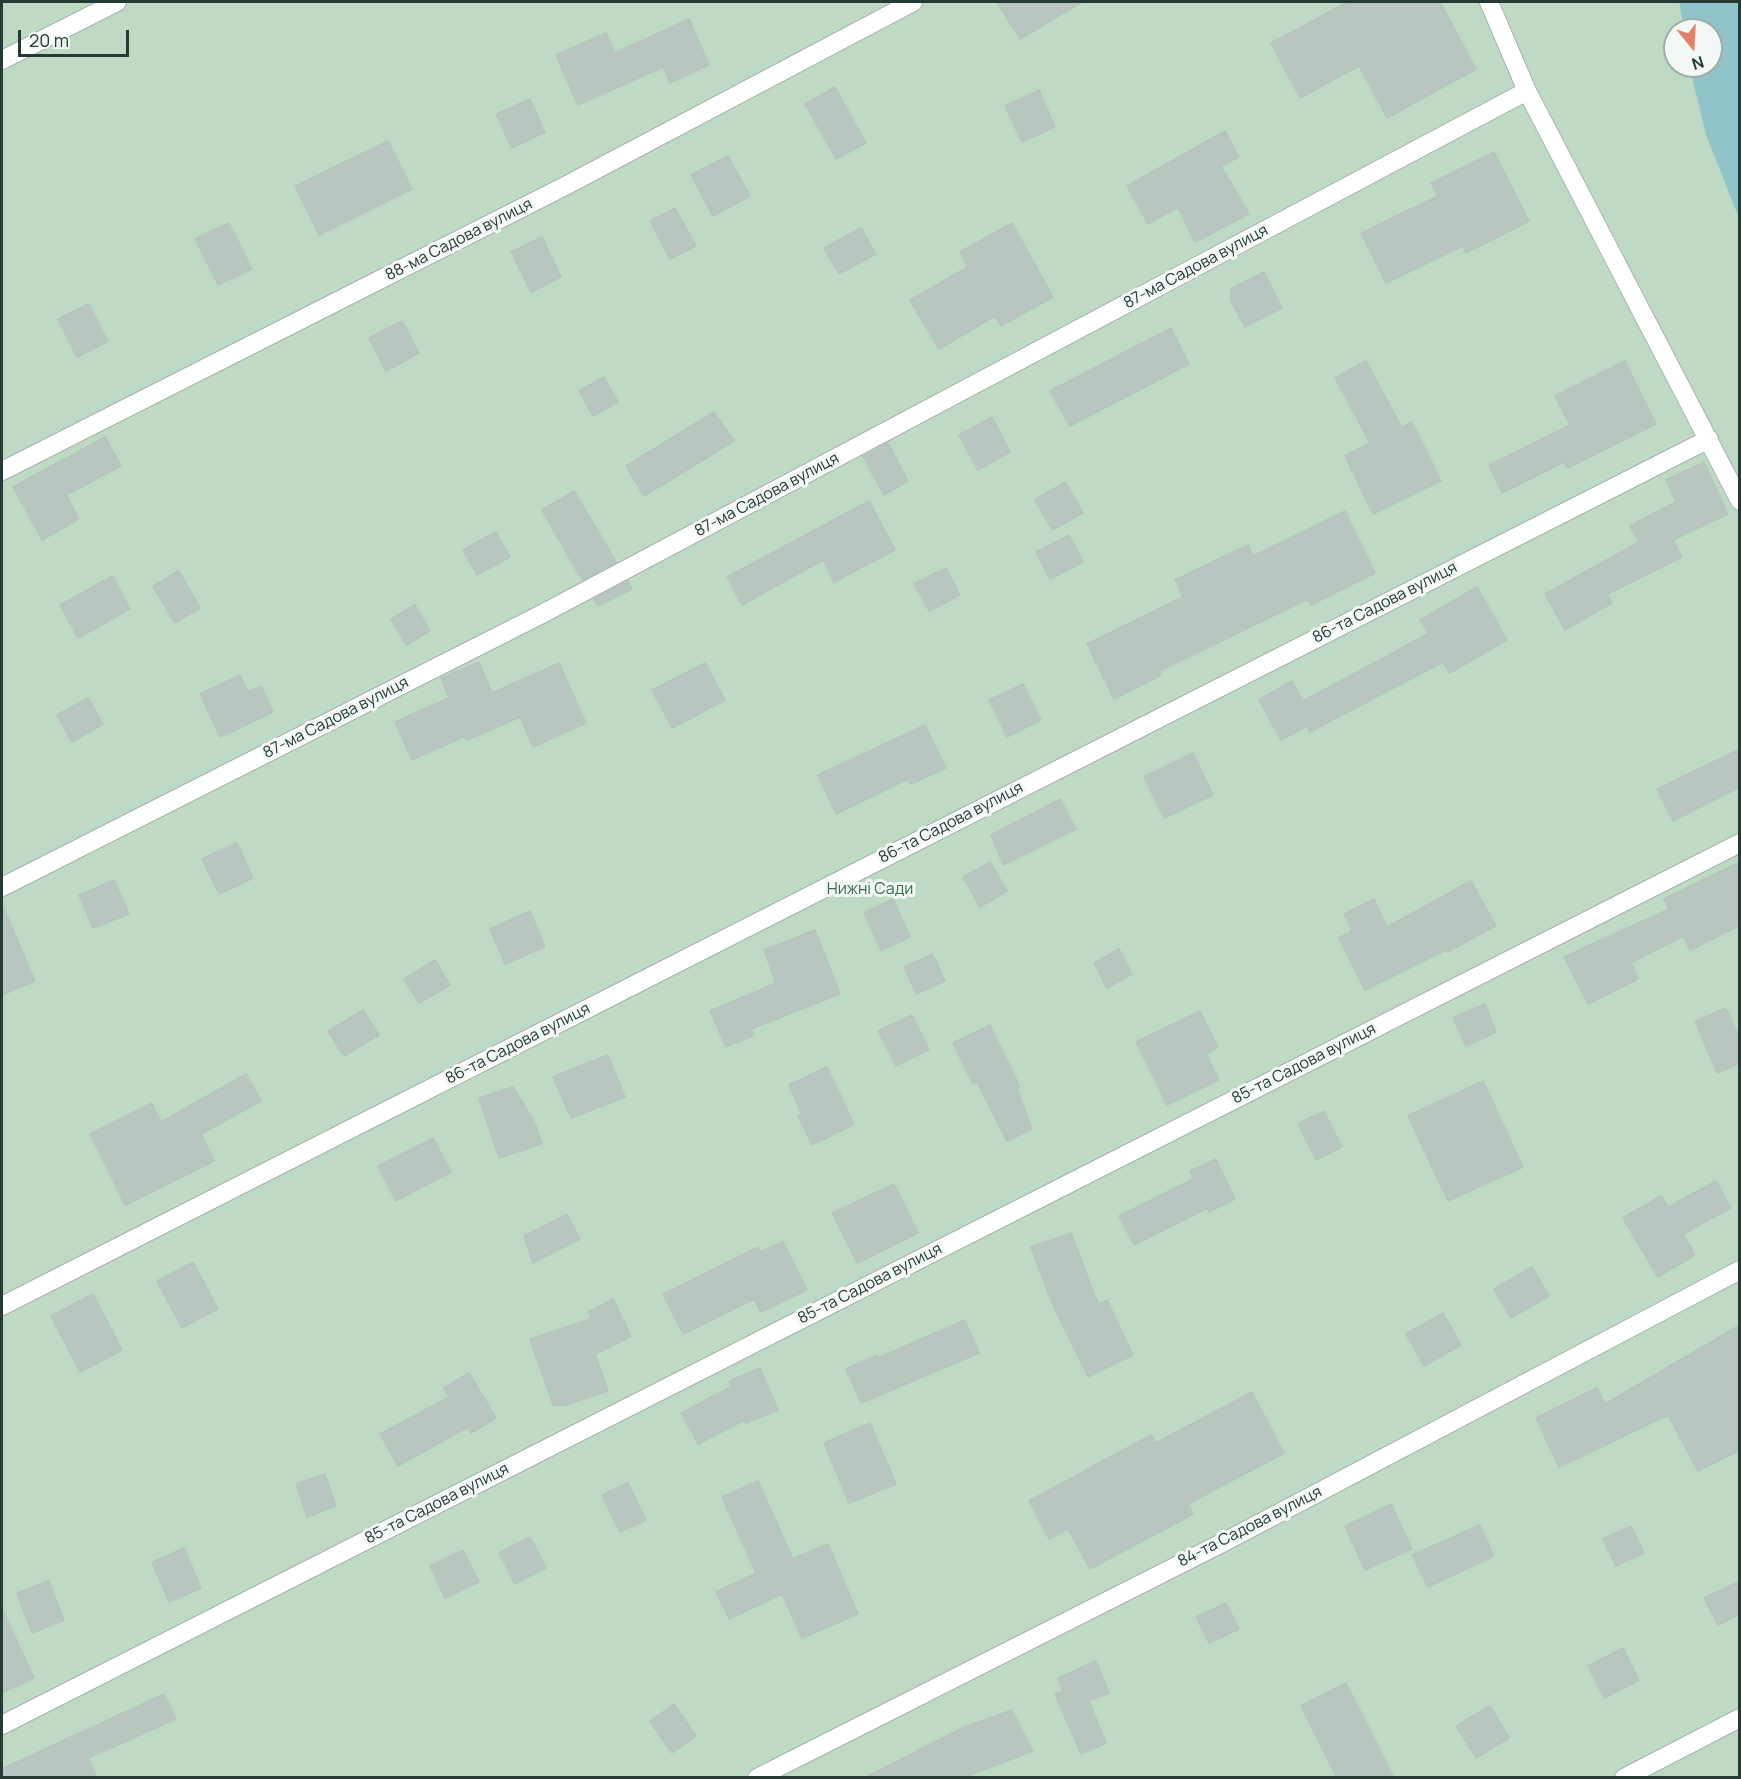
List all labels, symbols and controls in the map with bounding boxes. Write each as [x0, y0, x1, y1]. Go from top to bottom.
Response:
scale bar [21, 18, 132, 56]
north arrow [1663, 18, 1723, 78]
text: 20 m [29, 28, 69, 52]
text: N [1689, 51, 1707, 75]
street label: 88-ма Садова вулиця [382, 195, 536, 285]
street label: 87-ма Садова вулиця [1121, 221, 1271, 313]
street label: 87-ма Садова вулиця [692, 449, 842, 541]
street label: 86-та Садова вулиця [1310, 558, 1460, 648]
street label: 87-ма Садова вулиця [260, 673, 412, 763]
street label: 86-та Садова вулиця [876, 778, 1026, 868]
park label: Нижні Сади [827, 880, 913, 900]
street label: 86-та Садова вулиця [443, 999, 593, 1089]
street label: 85-та Садова вулиця [1229, 1019, 1379, 1109]
street label: 85-та Садова вулиця [795, 1239, 945, 1329]
street label: 85-та Садова вулиця [362, 1459, 512, 1549]
street label: 84-та Садова вулиця [1175, 1482, 1325, 1572]

